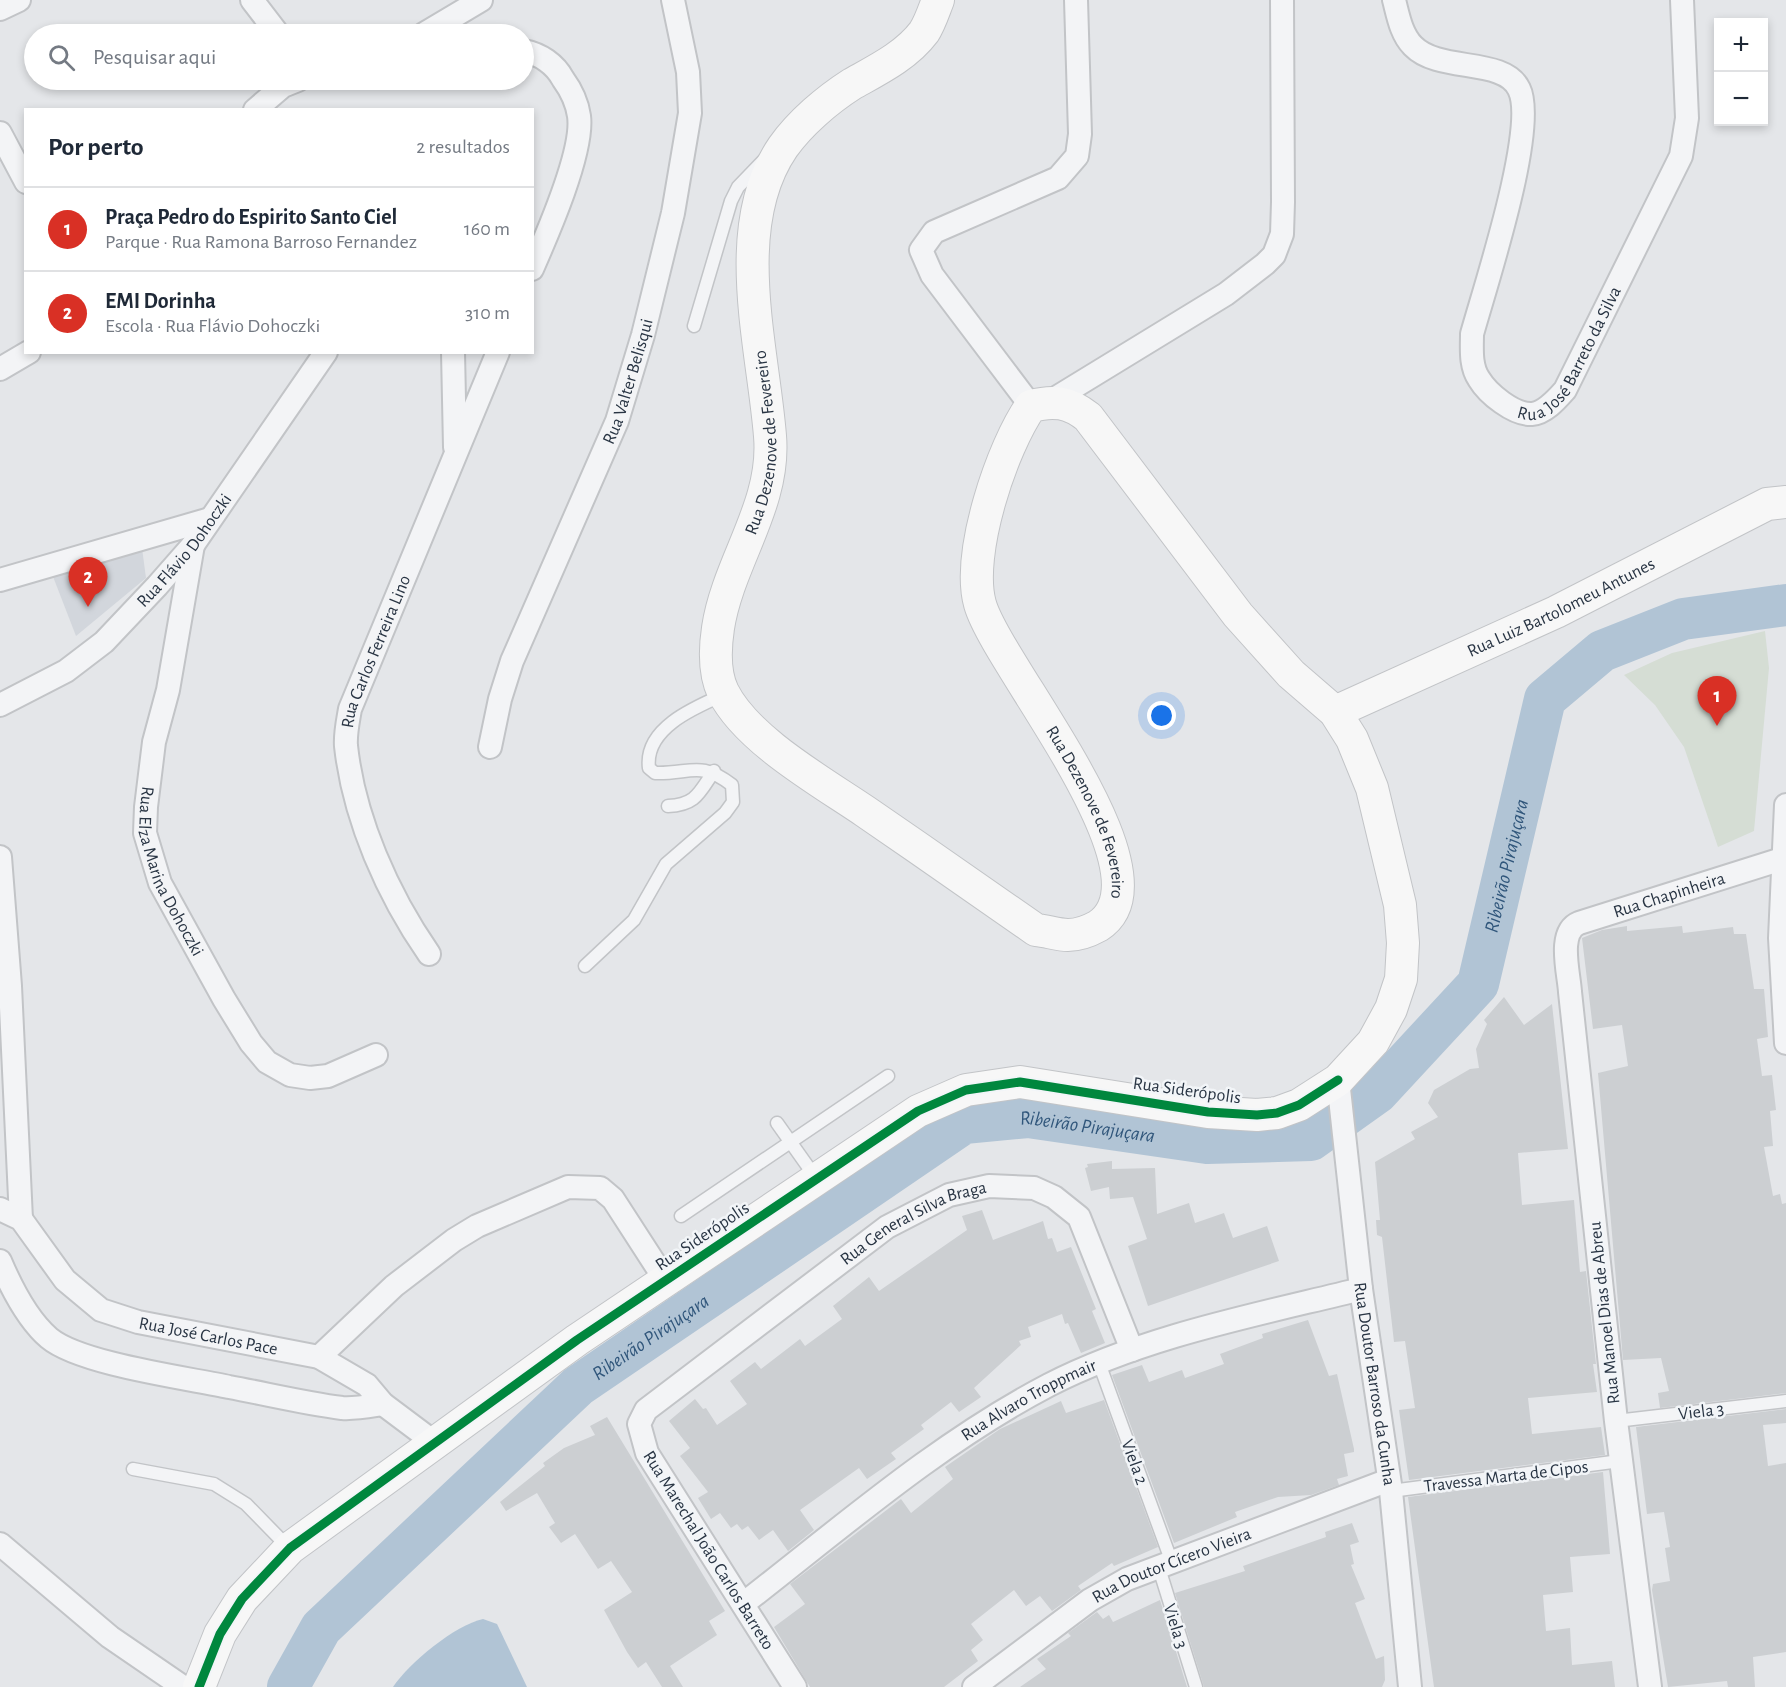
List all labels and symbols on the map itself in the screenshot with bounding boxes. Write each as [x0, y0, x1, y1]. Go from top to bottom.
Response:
street label: Rua José Barreto da Silva [1515, 284, 1625, 424]
street label: Rua Valter Belisqui [600, 317, 657, 447]
street label: Rua Dezenove de Fevereiro [742, 349, 781, 538]
street label: Rua Flávio Dohoczki [134, 491, 235, 611]
street label: Rua Luiz Bartolomeu Antunes [1465, 555, 1658, 661]
pin: 2 [68, 558, 107, 607]
street label: Rua Carlos Ferreira Lino [339, 573, 415, 729]
pin: 1 [1698, 676, 1736, 726]
your location [1147, 701, 1176, 730]
street label: Rua Dezenove de Fevereiro [1042, 723, 1126, 900]
street label: Rua Elza Marina Dohoczki [134, 785, 206, 959]
water label: Ribeirão Pirajuçara [1481, 797, 1532, 935]
street label: Rua Chapinheira [1611, 870, 1727, 922]
street label: Rua Siderópolis [1132, 1075, 1242, 1107]
water label: Ribeirão Pirajuçara [1019, 1108, 1156, 1146]
street label: Rua General Silva Braga [837, 1179, 988, 1269]
street label: Rua Siderópolis [652, 1199, 753, 1275]
street label: Rua Manoel Dias de Abreu [1586, 1221, 1624, 1405]
street label: Rua Doutor Barroso da Cunha [1350, 1281, 1398, 1487]
water label: Ribeirão Pirajuçara [589, 1291, 713, 1384]
street label: Rua José Carlos Pace [137, 1314, 279, 1359]
street label: Rua Alvaro Troppmair [958, 1356, 1099, 1445]
street label: Viela 3 [1677, 1400, 1725, 1424]
street label: Viela 2 [1118, 1437, 1151, 1487]
street label: Rua Marechal João Carlos Barreto [639, 1448, 777, 1653]
street label: Travessa Marta de Cipos [1423, 1458, 1589, 1496]
street label: Rua Doutor Cícero Vieira [1089, 1525, 1254, 1607]
street label: Viela 3 [1160, 1602, 1190, 1651]

